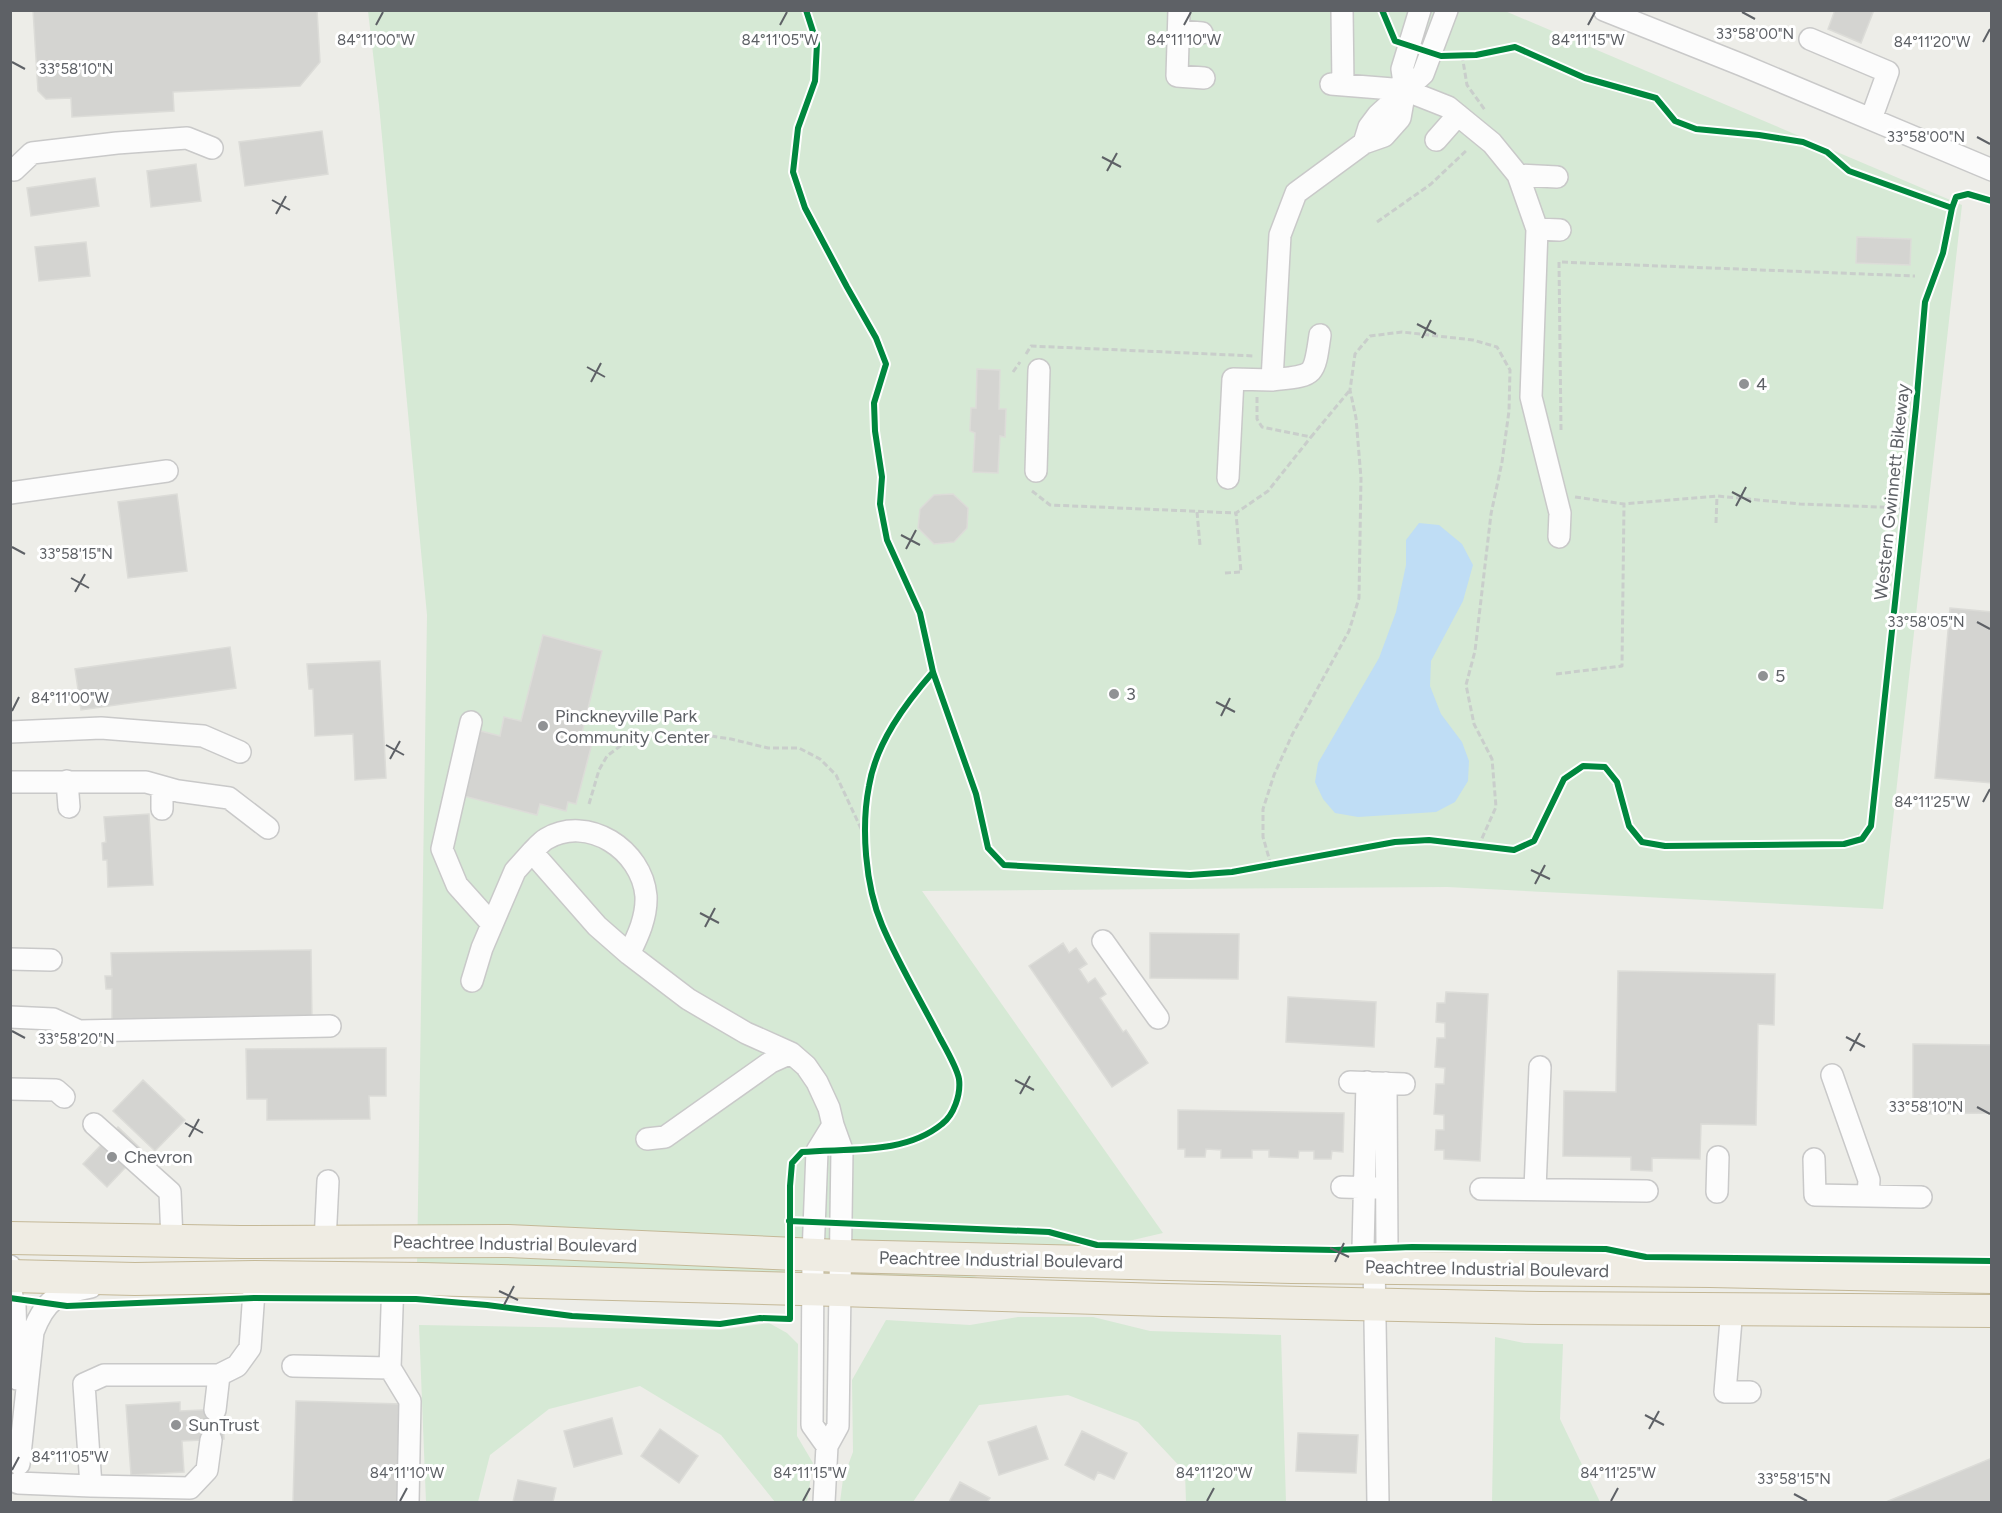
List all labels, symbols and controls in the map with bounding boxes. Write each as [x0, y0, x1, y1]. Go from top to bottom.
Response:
text: 33°58'00"N [1716, 25, 1794, 43]
text: 84°11'00"W [337, 31, 416, 49]
text: 84°11'05"W [742, 31, 819, 49]
text: 84°11'10"W [1147, 31, 1222, 49]
text: 84°11'15"W [1551, 31, 1625, 49]
text: 84°11'20"W [1894, 33, 1971, 51]
text: 33°58'10"N [39, 60, 113, 78]
text: 33°58'00"N [1887, 128, 1965, 146]
place label: 4 [1756, 373, 1767, 395]
marker: 4 [1737, 377, 1751, 391]
street label: Western Gwinnett Bikeway [1870, 382, 1914, 601]
text: 33°58'15"N [39, 545, 113, 563]
text: 33°58'05"N [1887, 613, 1965, 631]
place label: 5 [1775, 665, 1785, 687]
marker: 5 [1756, 669, 1770, 683]
place label: 3 [1126, 683, 1136, 705]
marker: 3 [1107, 687, 1121, 701]
text: 84°11'00"W [31, 689, 110, 707]
place label: Pinckneyville Park Community Center [555, 705, 710, 748]
marker: Pinckneyville Park Community Center [536, 719, 550, 733]
text: 84°11'25"W [1894, 793, 1970, 811]
text: 33°58'20"N [37, 1030, 115, 1048]
text: 33°58'10"N [1889, 1098, 1963, 1116]
place label: Chevron [124, 1146, 193, 1168]
marker: Chevron [105, 1150, 119, 1164]
street label: Peachtree Industrial Boulevard [393, 1231, 637, 1257]
street label: Peachtree Industrial Boulevard [879, 1247, 1123, 1273]
street label: Peachtree Industrial Boulevard [1365, 1256, 1609, 1282]
place label: SunTrust [188, 1414, 260, 1436]
marker: SunTrust [169, 1418, 183, 1432]
text: 84°11'05"W [32, 1448, 109, 1466]
text: 84°11'10"W [370, 1464, 445, 1482]
text: 84°11'15"W [773, 1464, 847, 1482]
text: 84°11'20"W [1176, 1464, 1253, 1482]
text: 84°11'25"W [1580, 1464, 1656, 1482]
text: 33°58'15"N [1757, 1470, 1831, 1488]

